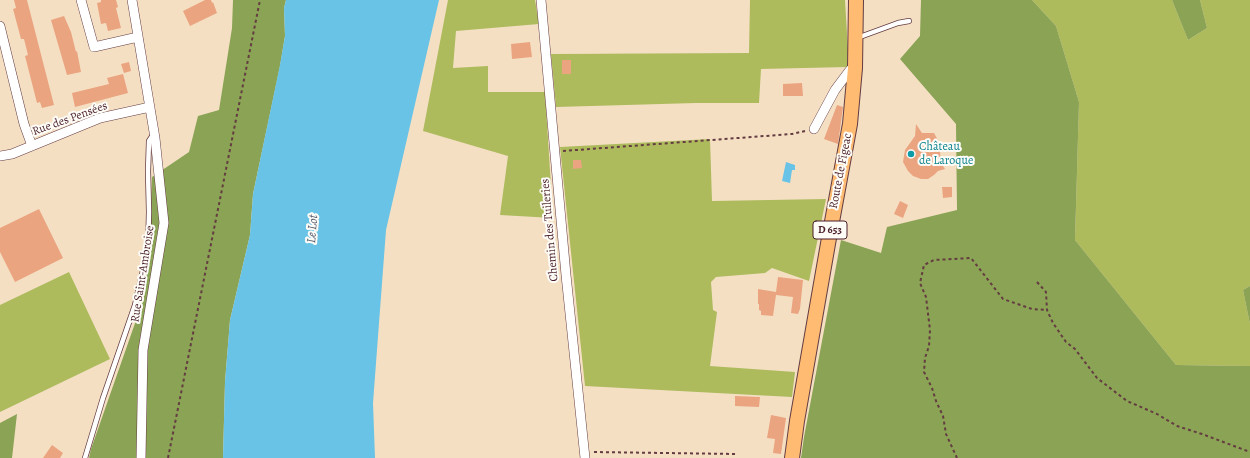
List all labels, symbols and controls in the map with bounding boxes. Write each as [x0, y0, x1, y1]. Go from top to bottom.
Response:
street label: Rue des Pensées [31, 99, 109, 139]
street label: Route de Figeac [827, 132, 855, 210]
place label: Château de Laroque [919, 140, 973, 168]
marker: Château de Laroque [906, 149, 916, 159]
street label: Chemin des Tuileries [538, 178, 562, 282]
water label: Le Lot [304, 214, 322, 244]
road number: D 653 [813, 221, 847, 239]
street label: Rue Saint-Ambroise [128, 225, 158, 323]

